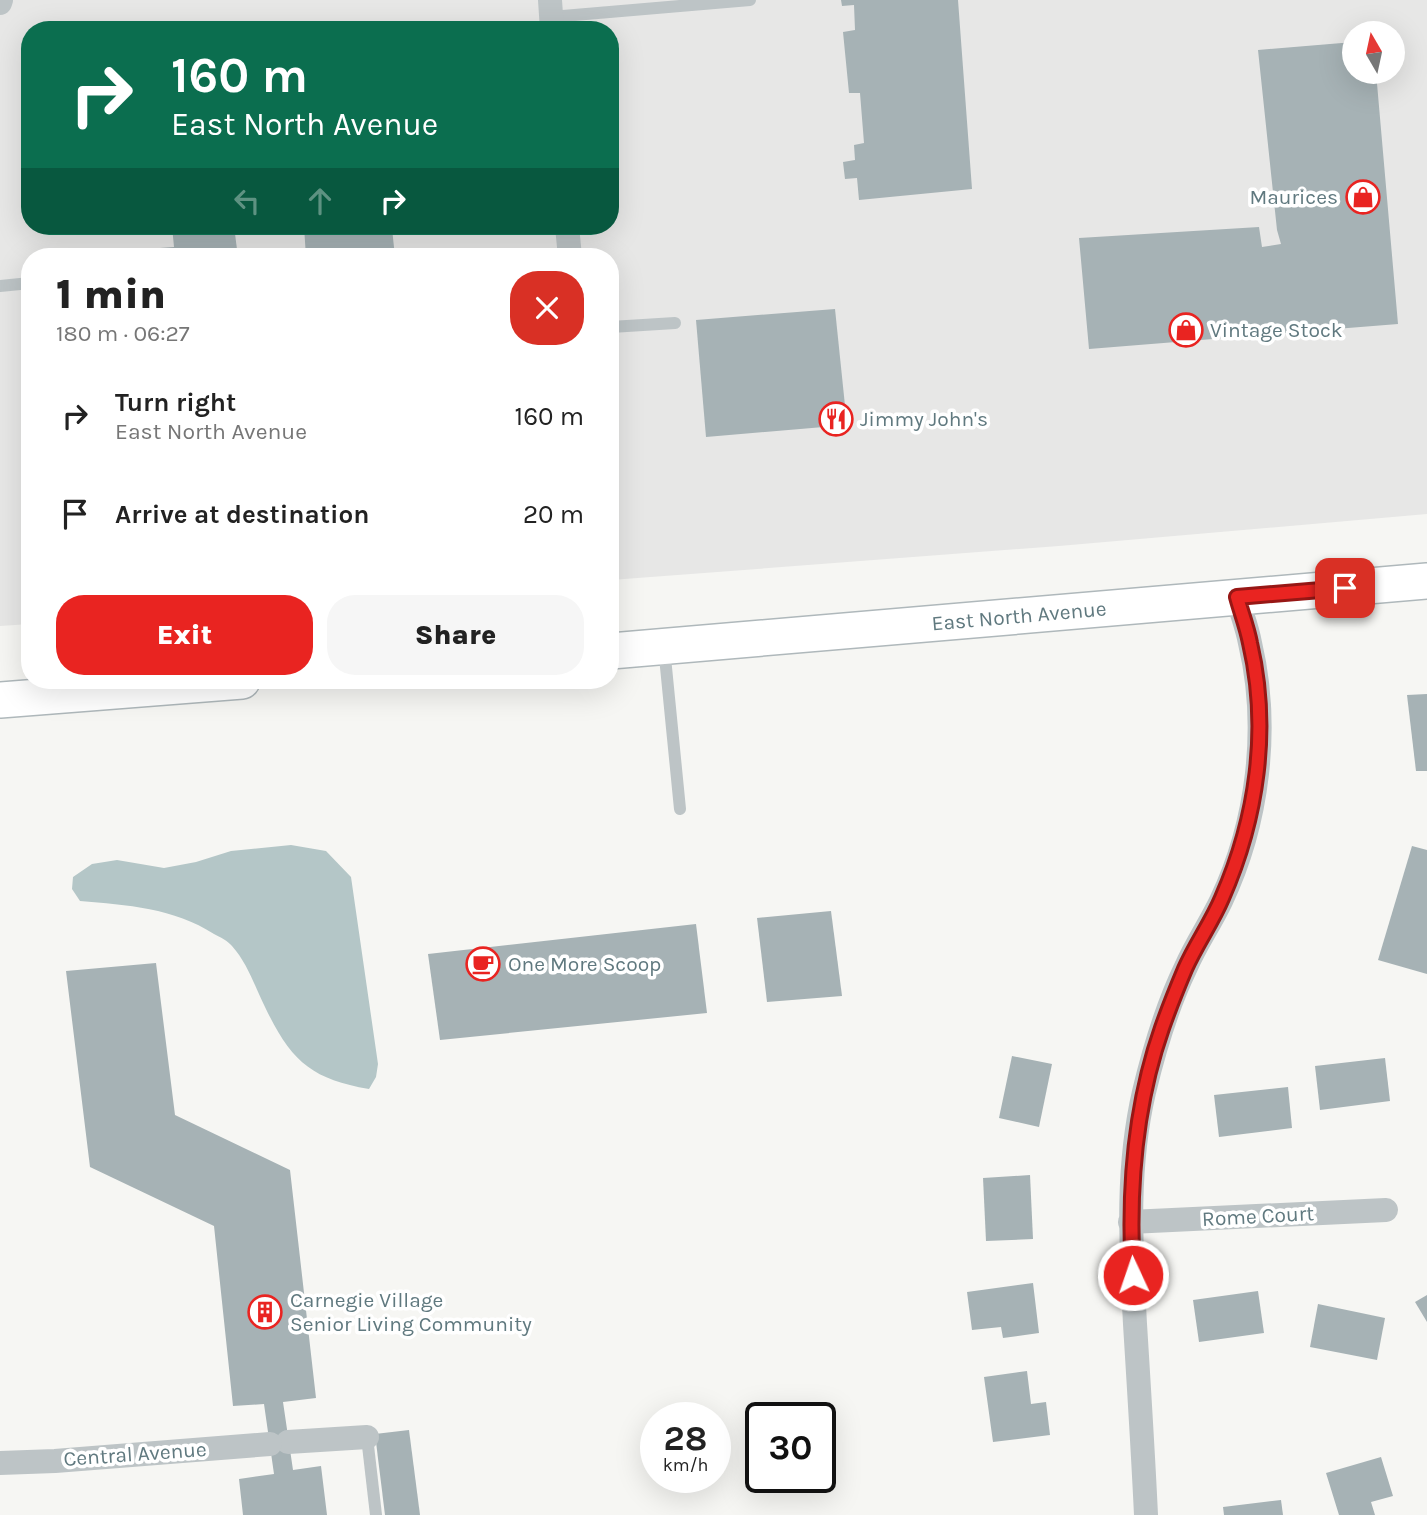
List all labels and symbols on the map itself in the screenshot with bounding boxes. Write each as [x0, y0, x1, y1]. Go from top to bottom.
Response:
north arrow [1342, 21, 1405, 84]
shop icon: Maurices [1344, 178, 1382, 216]
place label: Maurices [1249, 185, 1338, 209]
shop icon: Vintage Stock [1167, 311, 1205, 349]
place label: Vintage Stock [1210, 318, 1343, 342]
restaurant icon: Jimmy John's [817, 400, 855, 438]
place label: Jimmy John's [860, 407, 988, 431]
pin [1315, 558, 1375, 618]
street label: East North Avenue [931, 596, 1107, 636]
cafe icon: One More Scoop [464, 945, 502, 983]
place label: One More Scoop [508, 952, 661, 976]
street label: Rome Court [1201, 1201, 1315, 1231]
position arrow [1096, 1238, 1170, 1312]
place label: Carnegie Village Senior Living Community [290, 1288, 532, 1336]
building icon: Carnegie Village Senior Living Community [246, 1293, 284, 1331]
speed limit sign: 30 [745, 1402, 836, 1493]
street label: Central Avenue [63, 1437, 207, 1471]

